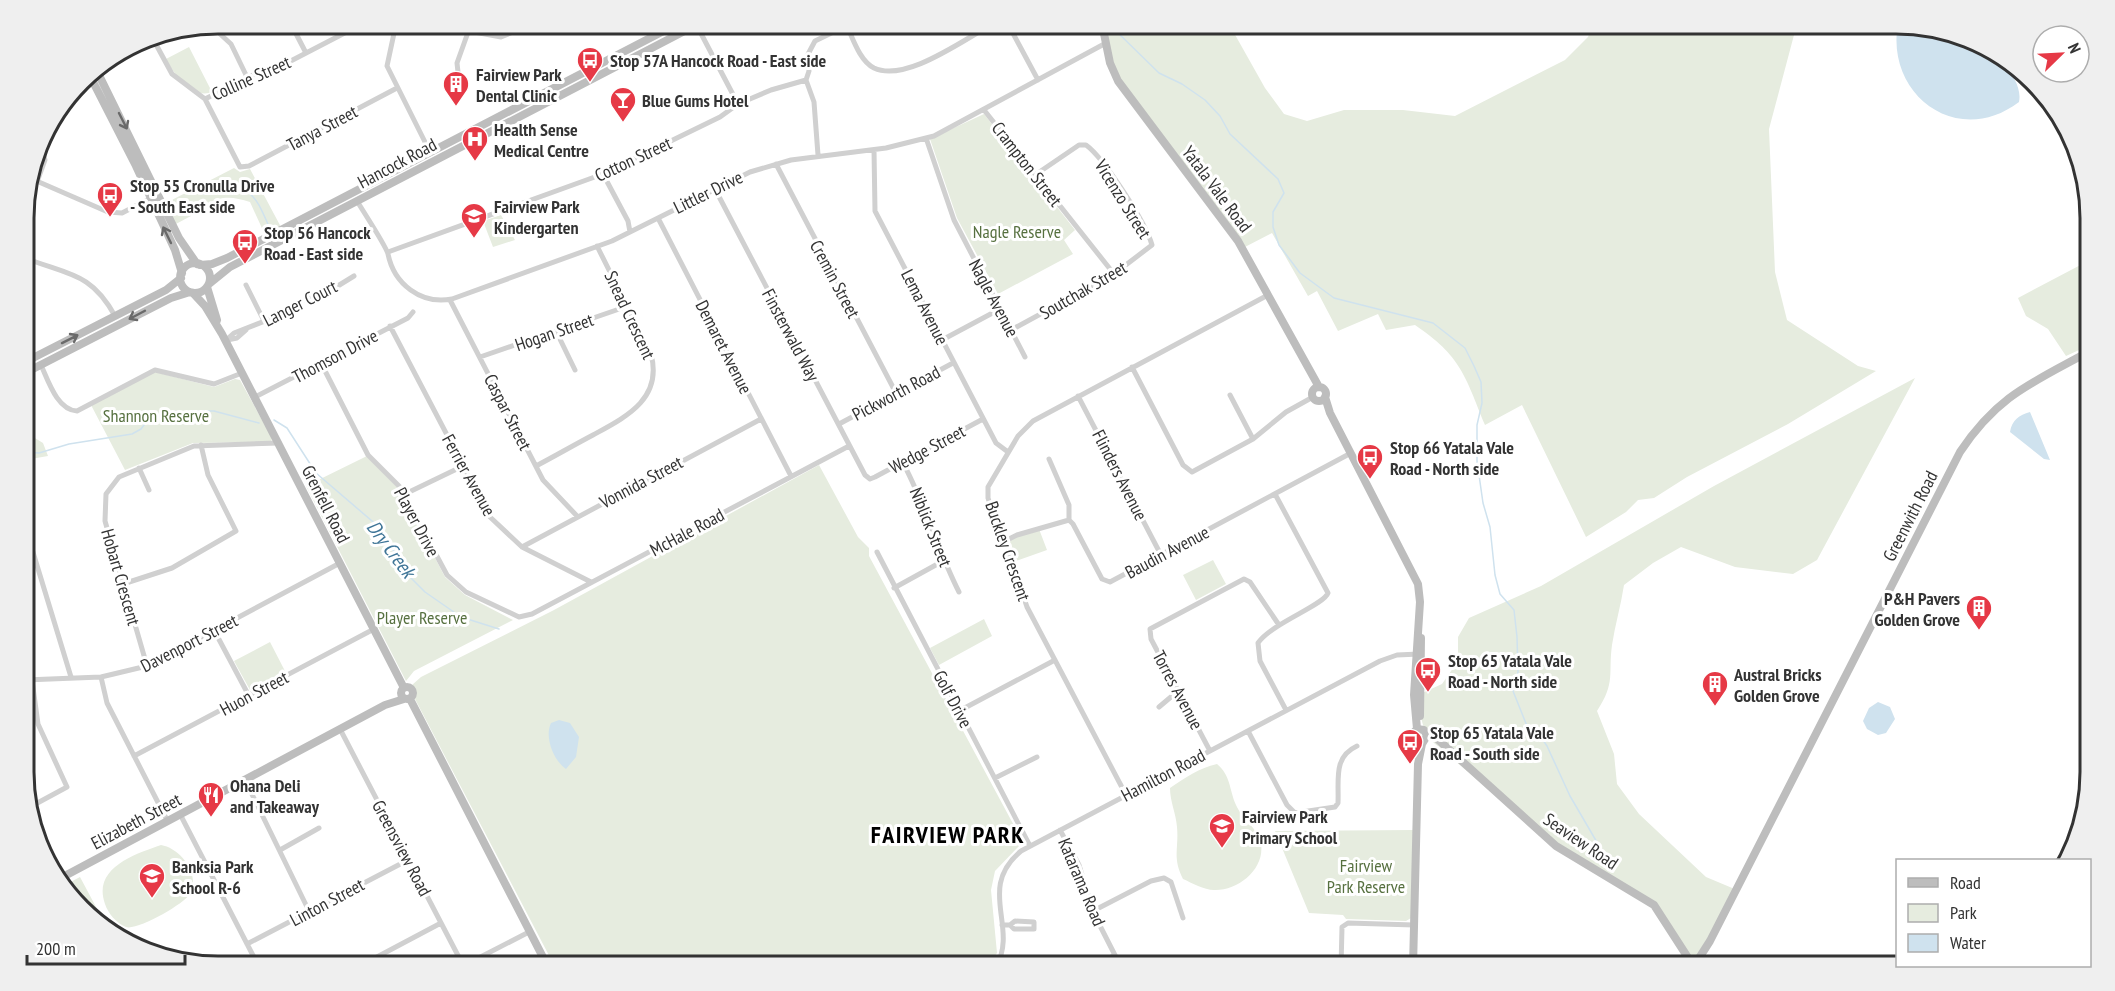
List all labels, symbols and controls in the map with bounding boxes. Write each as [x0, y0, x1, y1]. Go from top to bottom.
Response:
north arrow [2031, 24, 2091, 84]
text: N [2064, 40, 2086, 56]
bus stop icon: Stop 57A Hancock Road - East side [575, 45, 605, 83]
place label: Stop 57A Hancock Road - East side [610, 49, 827, 72]
street label: Colline Street [208, 50, 294, 106]
place label: Fairview Park Dental Clinic [476, 63, 562, 107]
building icon: Fairview Park Dental Clinic [441, 69, 471, 107]
bar icon: Blue Gums Hotel [608, 85, 638, 123]
place label: Blue Gums Hotel [642, 89, 749, 112]
street label: Tanya Street [283, 100, 361, 156]
one-way arrow [118, 111, 129, 129]
street label: Crampton Street [987, 117, 1067, 211]
place label: Health Sense Medical Centre [494, 118, 589, 162]
hospital icon: Health Sense Medical Centre [460, 124, 490, 162]
street label: Cotton Street [591, 131, 675, 187]
street label: Hancock Road [354, 133, 440, 193]
street label: Yatala Vale Road [1177, 141, 1257, 237]
street label: Vicenzo Street [1089, 154, 1156, 243]
street label: Littler Drive [670, 165, 746, 219]
place label: Stop 55 Cronulla Drive - South East side [130, 174, 275, 218]
bus stop icon: Stop 55 Cronulla Drive - South East side [95, 180, 125, 218]
place label: Fairview Park Kindergarten [494, 195, 580, 239]
school or university icon: Fairview Park Kindergarten [459, 201, 489, 239]
park label: Nagle Reserve [973, 220, 1061, 243]
place label: Stop 56 Hancock Road - East side [264, 221, 371, 265]
one-way arrow [161, 226, 173, 244]
bus stop icon: Stop 56 Hancock Road - East side [230, 227, 260, 265]
street label: Cremin Street [805, 236, 865, 322]
street label: Nagle Avenue [964, 255, 1024, 341]
street label: Soutchak Street [1035, 256, 1131, 324]
street label: Lema Avenue [896, 265, 954, 349]
street label: Snead Crescent [600, 267, 660, 363]
street label: Langer Court [259, 275, 341, 331]
street label: Finsterwald Way [757, 285, 825, 385]
street label: Demaret Avenue [691, 296, 757, 398]
street label: Hogan Street [512, 308, 596, 356]
one-way arrow [128, 310, 146, 322]
street label: Thomson Drive [288, 324, 382, 388]
one-way arrow [60, 333, 78, 344]
street label: Pickworth Road [848, 360, 944, 426]
street label: Caspar Street [479, 370, 537, 454]
park label: Shannon Reserve [103, 404, 209, 427]
street label: Wedge Street [885, 419, 969, 479]
street label: Flinders Avenue [1087, 426, 1153, 524]
street label: Ferrier Avenue [437, 430, 501, 520]
place label: Stop 66 Yatala Vale Road - North side [1390, 436, 1514, 480]
bus stop icon: Stop 66 Yatala Vale Road - North side [1355, 442, 1385, 480]
street label: Vonnida Street [595, 450, 687, 514]
street label: Grenfell Road [297, 461, 355, 547]
street label: Greenwith Road [1877, 467, 1943, 565]
street label: Player Drive [389, 483, 445, 561]
street label: Niblick Street [905, 484, 957, 570]
street label: Buckley Crescent [980, 498, 1036, 604]
street label: McHale Road [646, 503, 728, 561]
water label: Dry Creek [361, 515, 422, 585]
street label: Baudin Avenue [1121, 520, 1213, 584]
street label: Hobart Crescent [96, 526, 146, 628]
place label: P&H Pavers Golden Grove [1874, 587, 1960, 631]
building icon: P&H Pavers Golden Grove [1964, 593, 1994, 631]
park label: Player Reserve [377, 606, 467, 629]
street label: Davenport Street [137, 609, 241, 677]
street label: Torres Avenue [1148, 647, 1208, 733]
place label: Stop 65 Yatala Vale Road - North side [1448, 649, 1572, 693]
bus stop icon: Stop 65 Yatala Vale Road - North side [1413, 655, 1443, 693]
place label: Austral Bricks Golden Grove [1733, 663, 1822, 707]
street label: Huon Street [216, 665, 292, 721]
street label: Golf Drive [928, 666, 978, 732]
building icon: Austral Bricks Golden Grove [1700, 669, 1730, 707]
place label: Stop 65 Yatala Vale Road - South side [1430, 721, 1554, 765]
bus stop icon: Stop 65 Yatala Vale Road - South side [1395, 727, 1425, 765]
street label: Hamilton Road [1117, 743, 1209, 807]
place label: Ohana Deli and Takeaway [230, 774, 320, 818]
restaurant icon: Ohana Deli and Takeaway [196, 780, 226, 818]
street label: Elizabeth Street [87, 788, 185, 854]
street label: Greensview Road [367, 796, 437, 900]
place label: Fairview Park Primary School [1242, 805, 1338, 849]
street label: Seaview Road [1539, 808, 1623, 874]
school or university icon: Fairview Park Primary School [1207, 811, 1237, 849]
district label: FAIRVIEW PARK [871, 819, 1025, 850]
street label: Katarama Road [1053, 835, 1111, 929]
park label: Fairview Park Reserve [1327, 854, 1405, 898]
place label: Banksia Park School R-6 [172, 855, 254, 899]
legend [1896, 859, 2091, 967]
school or university icon: Banksia Park School R-6 [137, 861, 167, 899]
text: Road [1950, 871, 1981, 894]
street label: Linton Street [286, 873, 368, 931]
text: Park [1950, 901, 1977, 924]
scale bar [27, 928, 184, 966]
text: Water [1950, 931, 1986, 954]
text: 200 m [36, 937, 76, 960]

